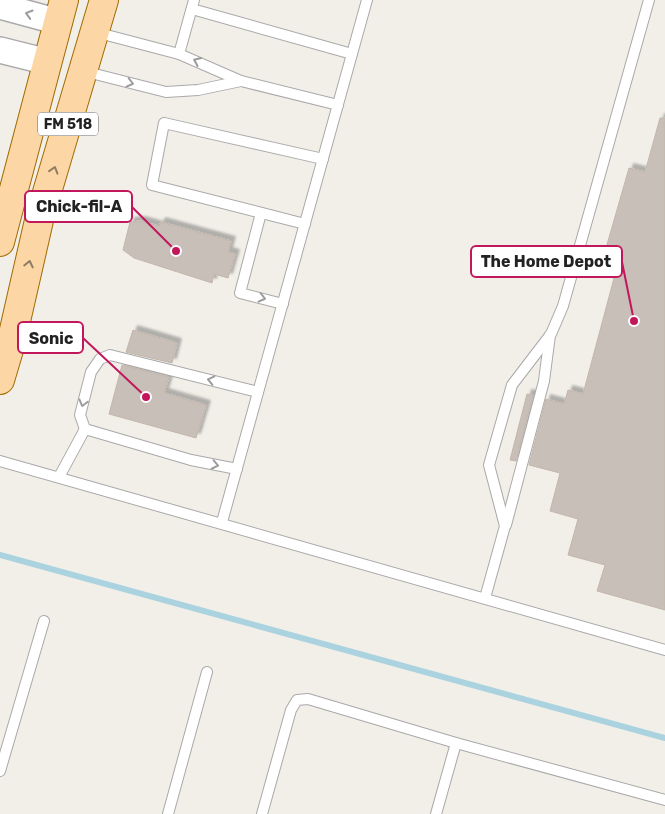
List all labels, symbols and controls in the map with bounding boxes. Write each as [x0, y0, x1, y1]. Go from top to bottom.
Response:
one-way arrow [26, 9, 34, 19]
one-way arrow [193, 56, 202, 67]
one-way arrow [126, 77, 135, 88]
road number: FM 518 [38, 112, 98, 136]
one-way arrow [48, 166, 58, 174]
callout: Chick-fil-A [25, 191, 132, 222]
text: Chick-fil-A [36, 197, 123, 216]
callout: The Home Depot [471, 246, 622, 277]
text: The Home Depot [481, 252, 612, 271]
one-way arrow [23, 259, 34, 268]
one-way arrow [257, 293, 265, 303]
callout: Sonic [18, 322, 83, 353]
text: Sonic [29, 329, 73, 348]
one-way arrow [206, 375, 215, 386]
one-way arrow [78, 398, 88, 407]
one-way arrow [211, 459, 220, 470]

